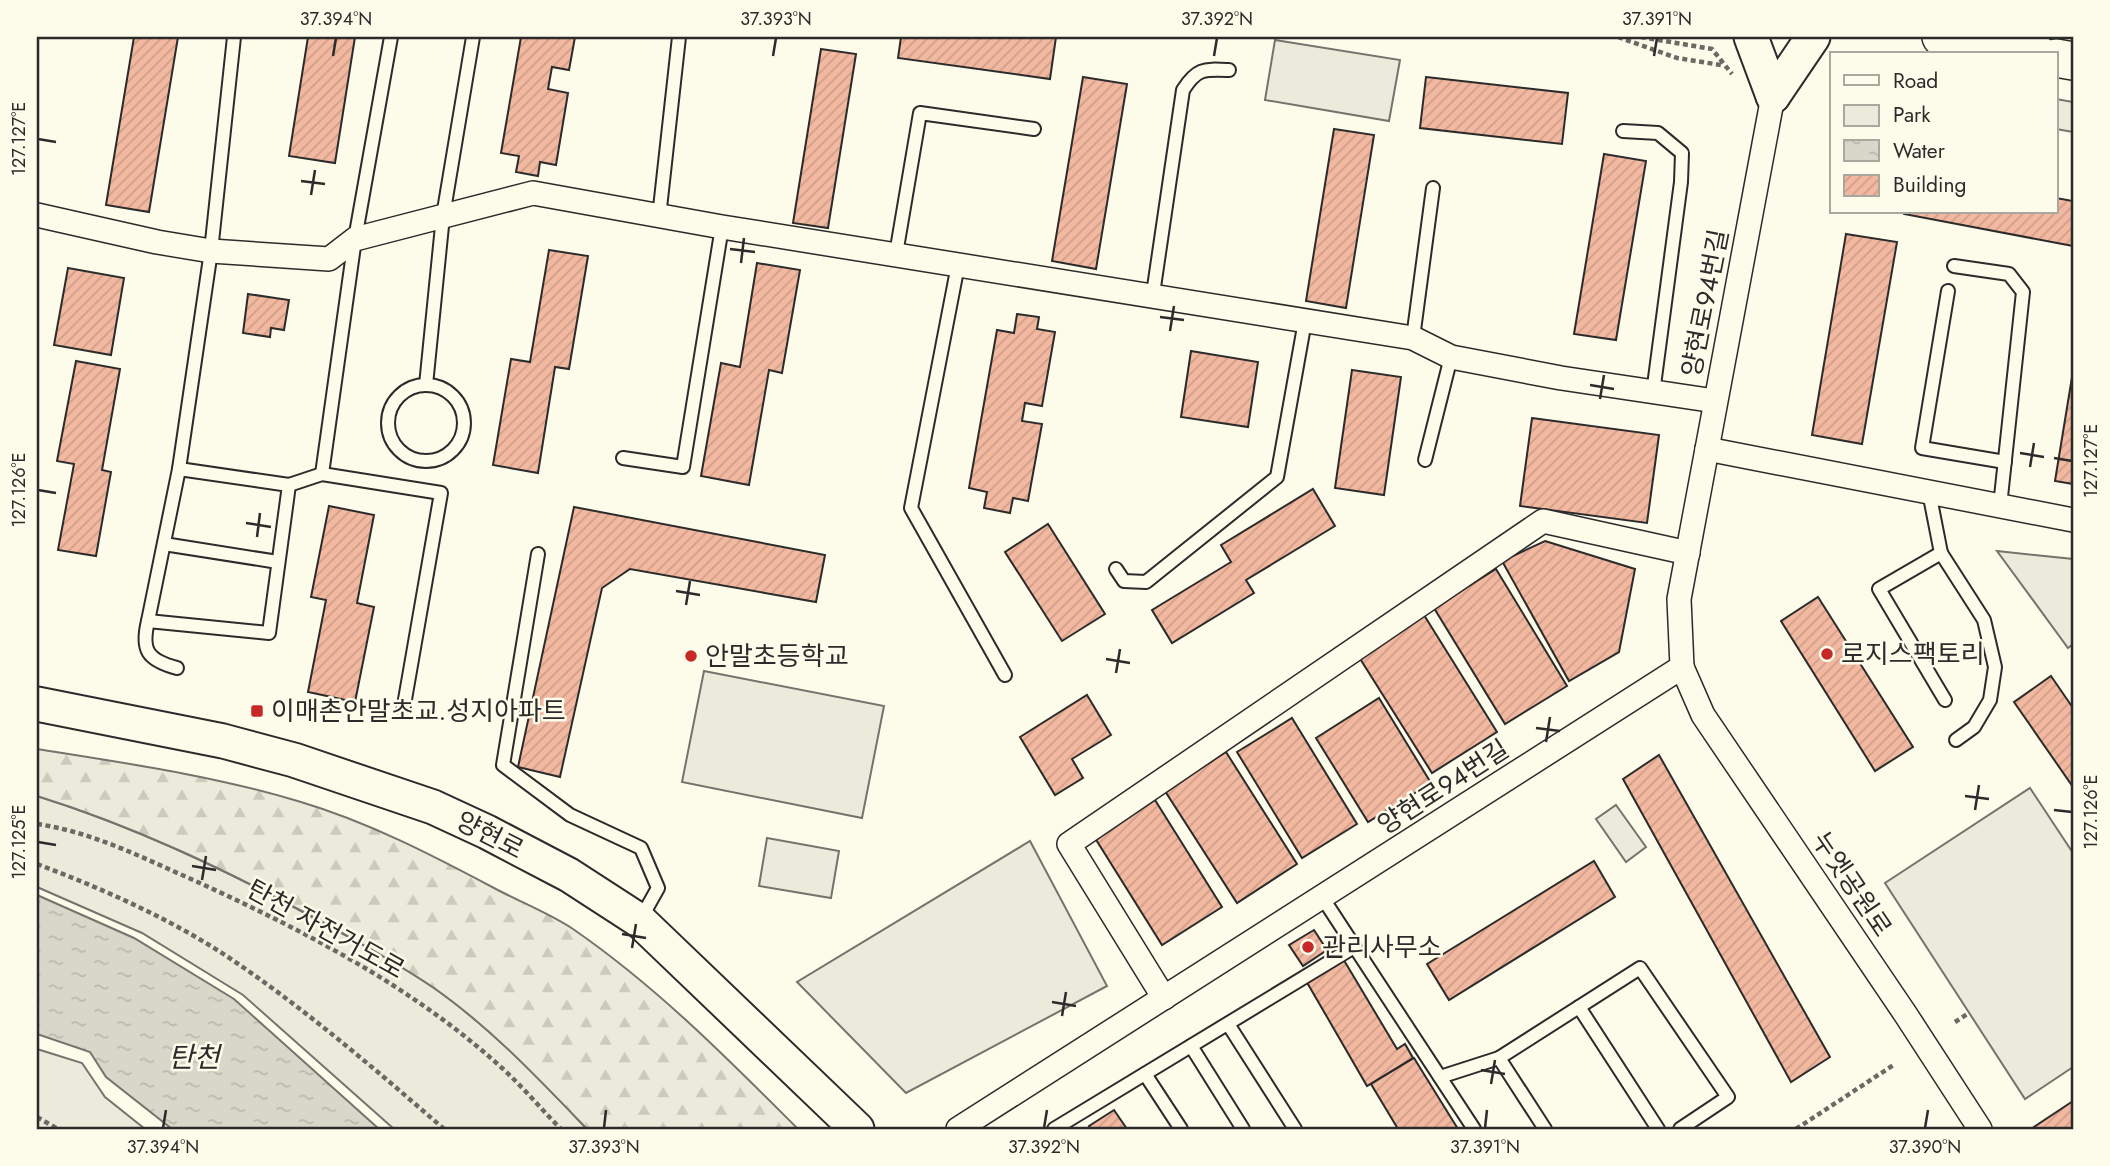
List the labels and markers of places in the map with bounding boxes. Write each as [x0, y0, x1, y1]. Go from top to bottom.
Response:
place label: 로지스팩토리 [1841, 635, 1985, 673]
place label: 안말초등학교 [705, 637, 849, 675]
marker: 로지스팩토리 [1819, 646, 1835, 662]
marker: 안말초등학교 [683, 648, 699, 664]
place label: 이매촌안말초교.성지아파트 [271, 692, 566, 730]
marker: 이매촌안말초교.성지아파트 [249, 703, 265, 719]
place label: 관리사무소 [1322, 928, 1442, 966]
marker: 관리사무소 [1300, 939, 1316, 955]

